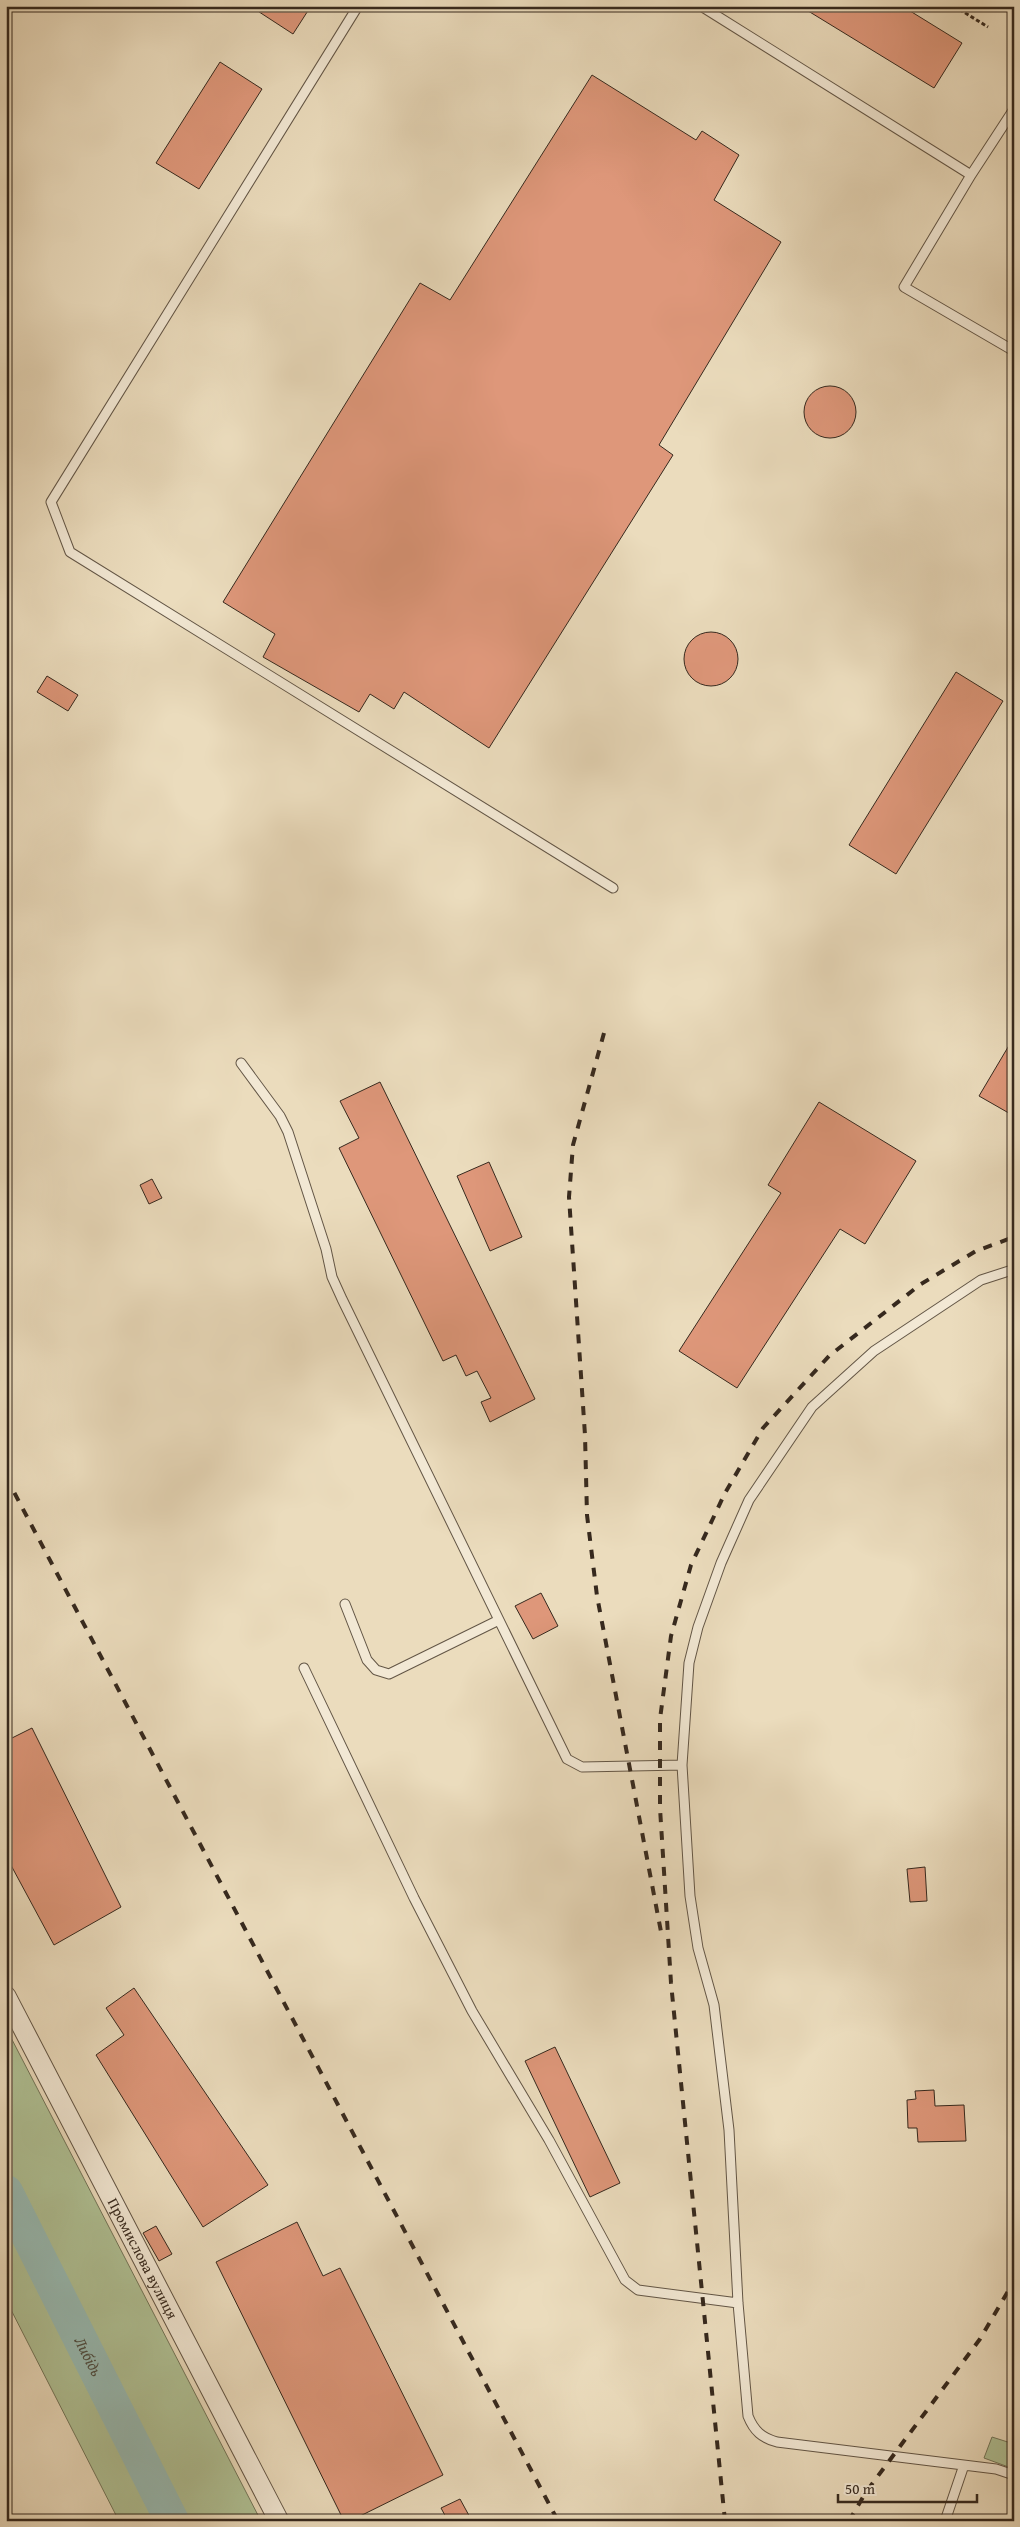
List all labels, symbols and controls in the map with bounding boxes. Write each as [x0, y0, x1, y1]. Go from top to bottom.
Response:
street label: Промислова вулиця [103, 2194, 183, 2323]
water label: Либідь [69, 2332, 109, 2381]
scale bar [838, 2472, 976, 2504]
text: 50 m [845, 2478, 876, 2499]

